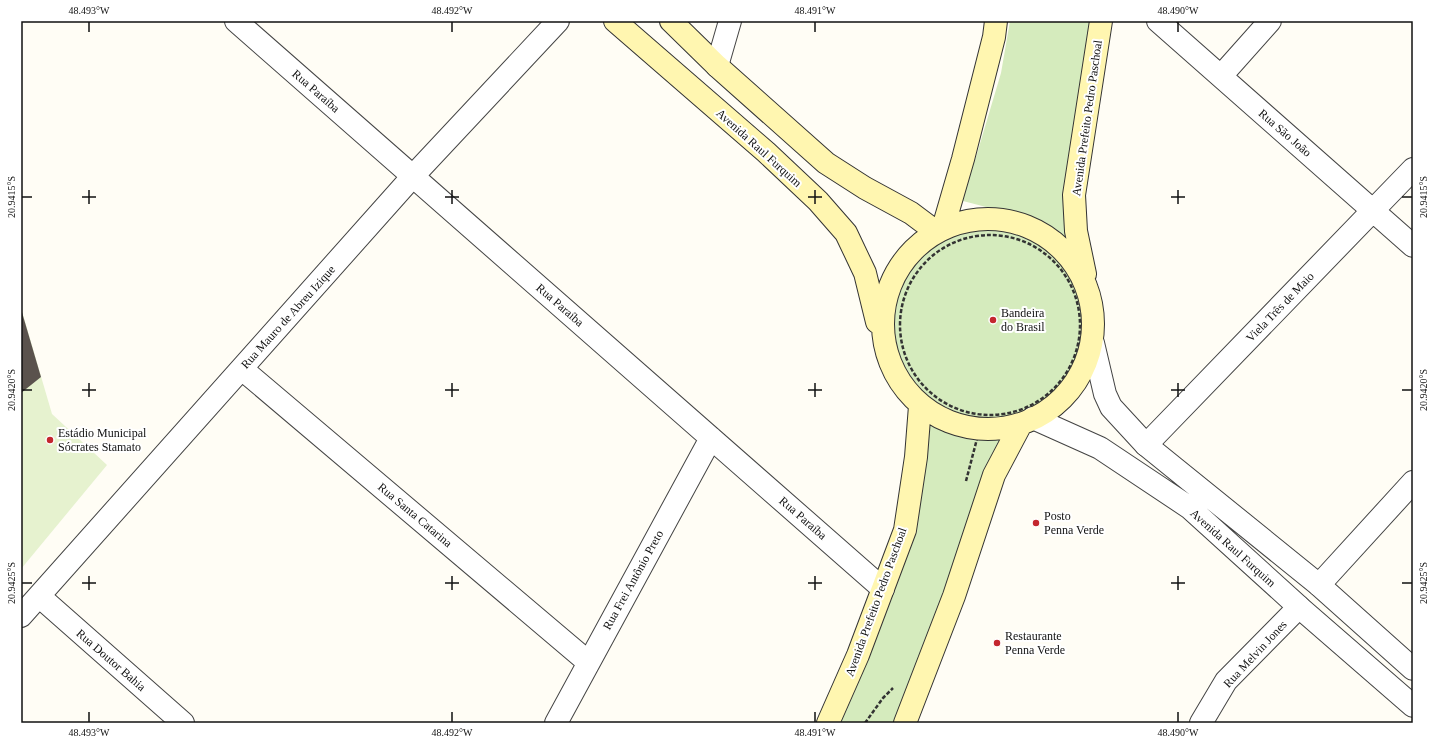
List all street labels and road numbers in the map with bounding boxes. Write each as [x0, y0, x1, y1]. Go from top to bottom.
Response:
street label: Avenida Prefeito Pedro Paschoal [1069, 38, 1105, 197]
street label: Rua Paraíba [289, 67, 343, 116]
street label: Avenida Raul Furquim [714, 106, 805, 190]
street label: Rua São João [1256, 106, 1314, 160]
street label: Rua Mauro de Abreu Izique [238, 263, 338, 371]
street label: Viela Três de Maio [1243, 269, 1317, 345]
street label: Rua Paraíba [533, 281, 587, 330]
street label: Rua Santa Catarina [375, 480, 455, 551]
street label: Rua Paraíba [776, 494, 830, 543]
street label: Avenida Raul Furquim [1188, 506, 1279, 590]
street label: Avenida Prefeito Pedro Paschoal [843, 525, 910, 678]
street label: Rua Frei Antônio Preto [600, 528, 666, 632]
street label: Rua Melvin Jones [1220, 617, 1290, 690]
street label: Rua Doutor Bahia [73, 626, 149, 694]

